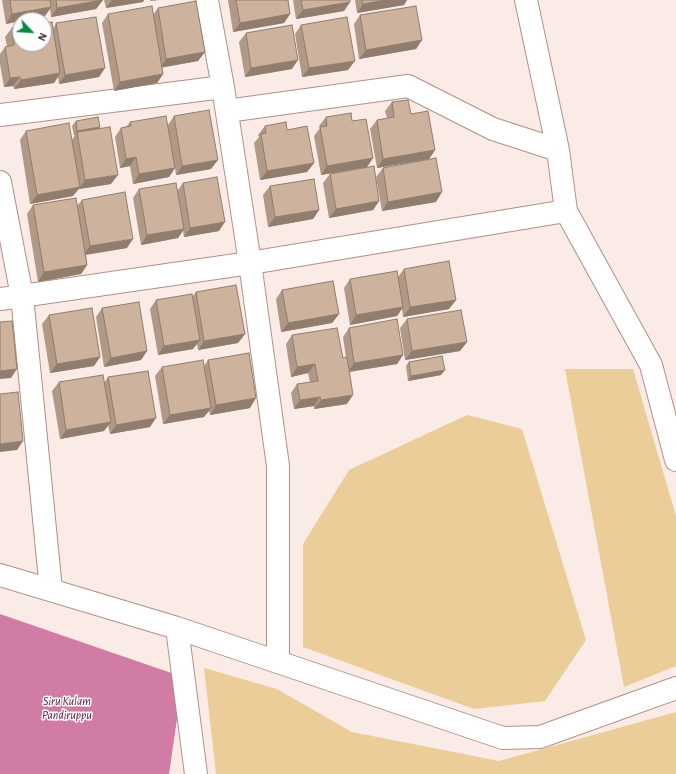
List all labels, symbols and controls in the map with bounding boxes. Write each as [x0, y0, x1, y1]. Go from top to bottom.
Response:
north arrow [12, 12, 52, 52]
text: N [36, 31, 49, 43]
water label: Siru Kulam Pandiruppu [42, 694, 92, 722]

